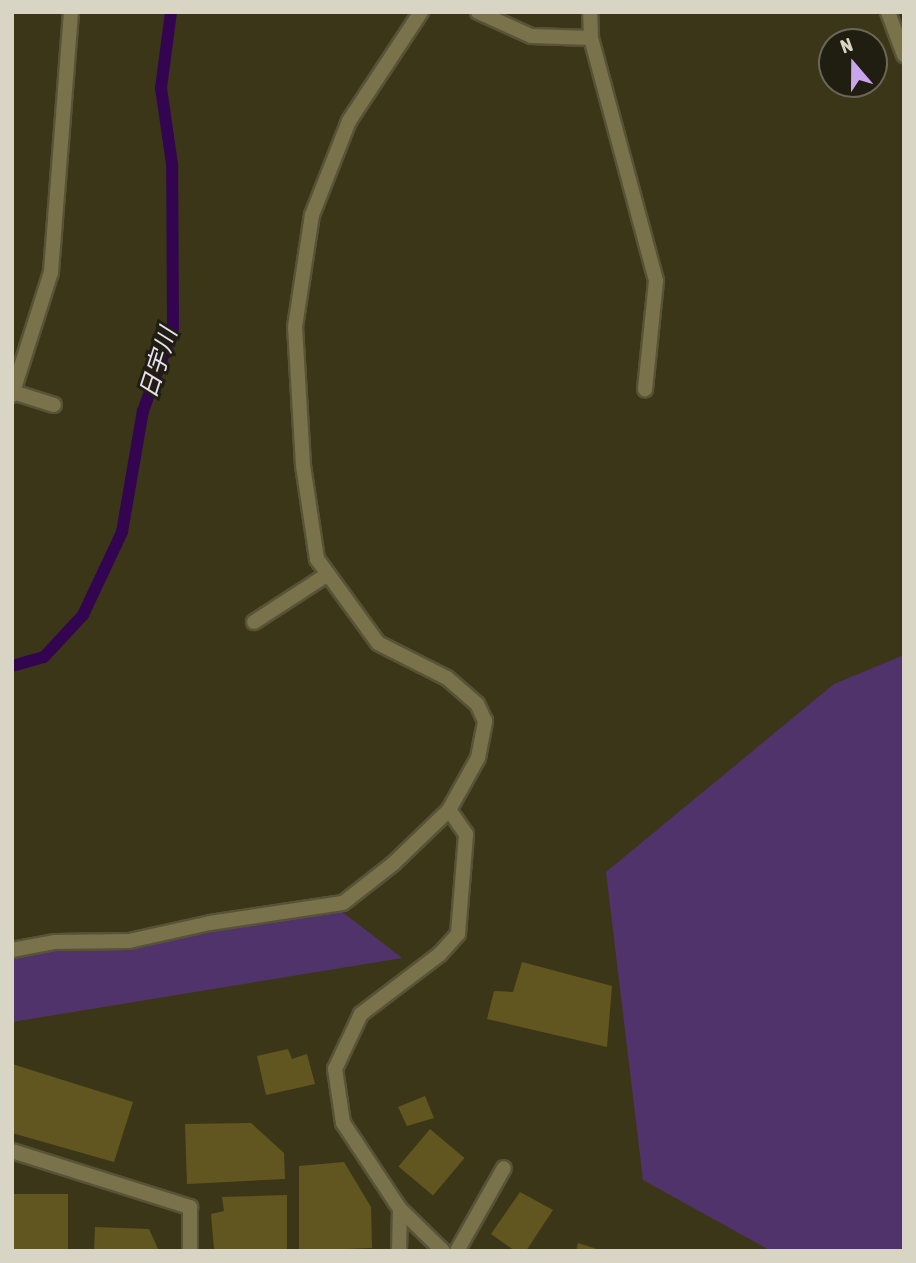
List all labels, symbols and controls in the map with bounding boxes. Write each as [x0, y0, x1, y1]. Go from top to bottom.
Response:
north arrow [818, 28, 888, 98]
text: N [837, 33, 856, 57]
water label: 日宇川 [133, 324, 183, 402]

